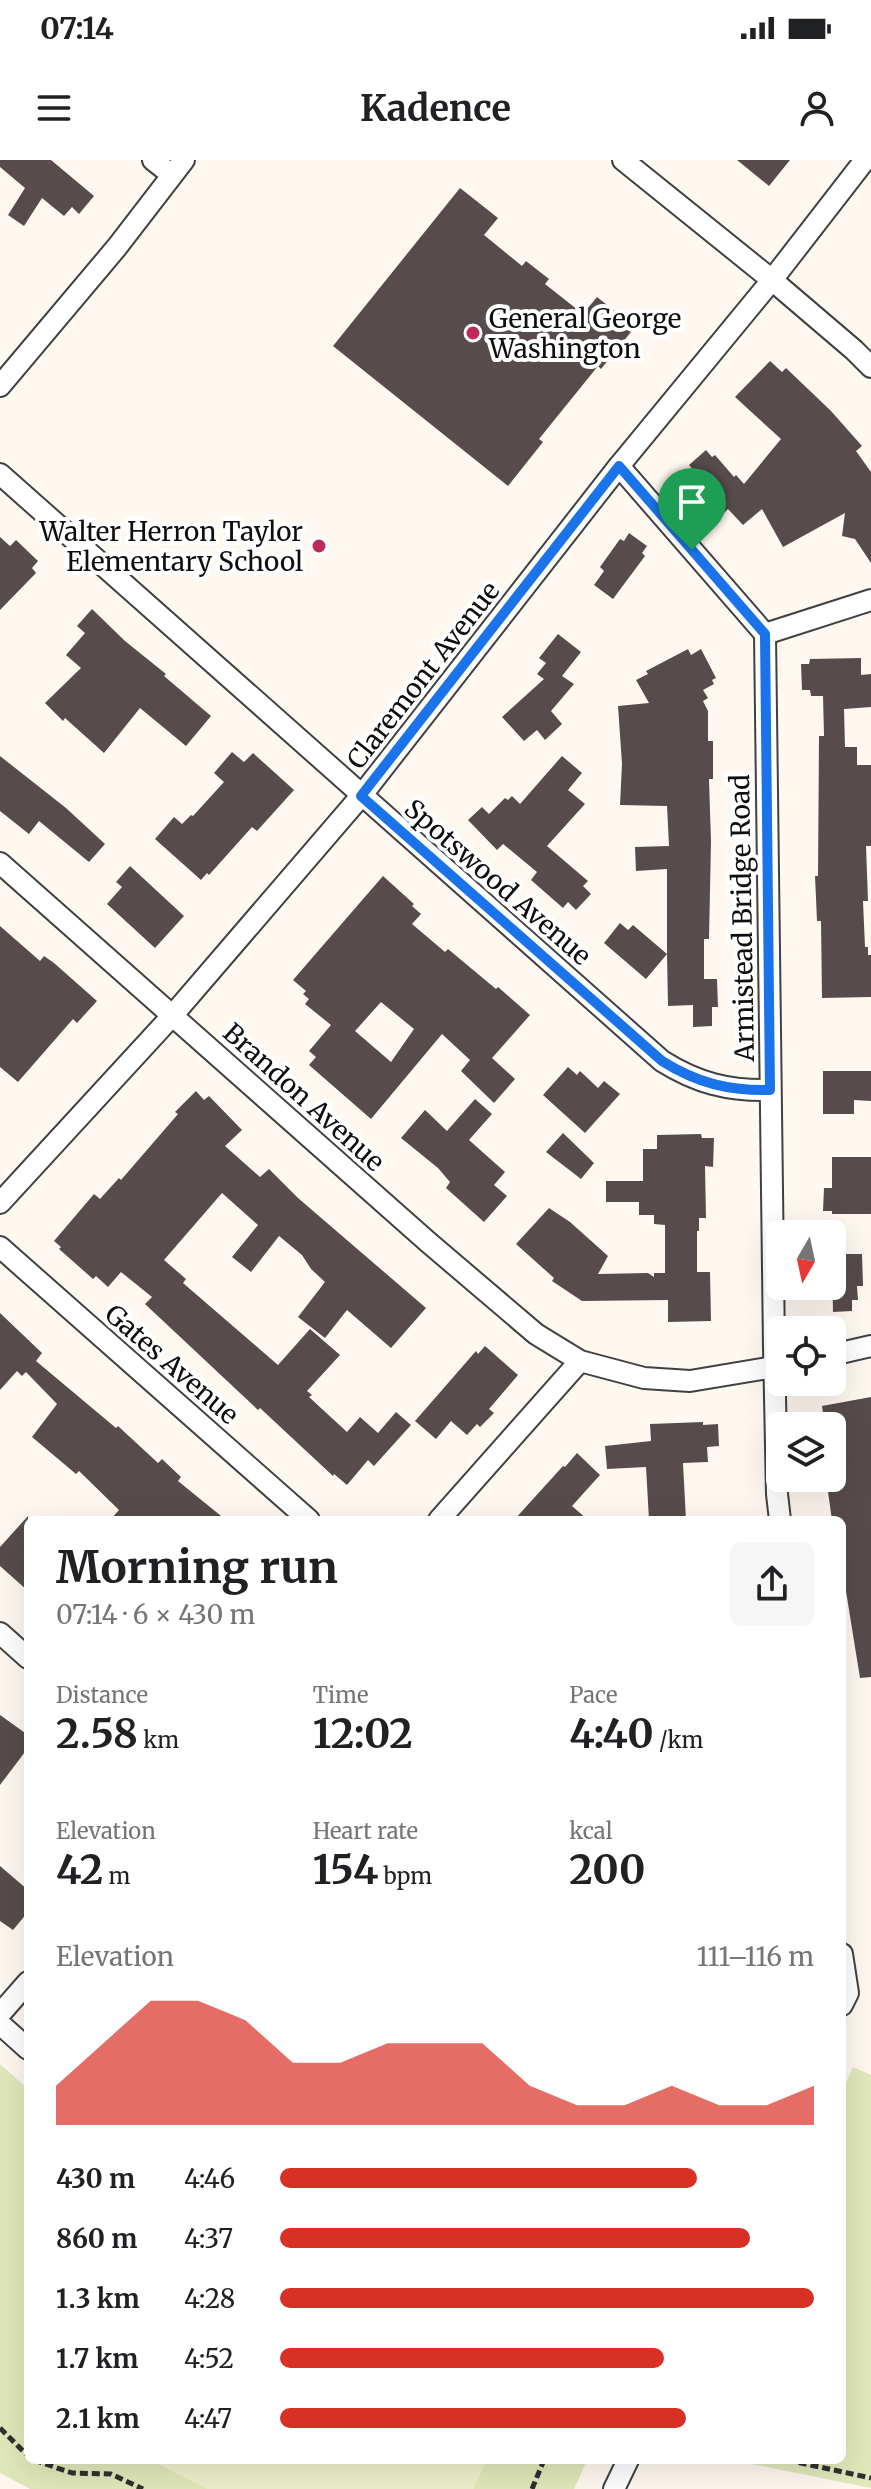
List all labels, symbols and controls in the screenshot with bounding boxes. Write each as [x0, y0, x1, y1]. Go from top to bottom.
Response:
text: 07:14 [40, 9, 114, 47]
icon: menu [32, 86, 76, 130]
text: Kadence [360, 86, 511, 131]
icon: person [795, 86, 839, 130]
place label: General George Washington [488, 302, 681, 365]
marker: General George Washington [464, 324, 482, 342]
pin [658, 468, 726, 550]
icon: arrive [670, 480, 714, 524]
place label: Walter Herron Taylor Elementary School [38, 515, 303, 578]
marker: Walter Herron Taylor Elementary School [310, 537, 328, 555]
street label: Claremont Avenue [340, 575, 506, 775]
street label: Armistead Bridge Road [723, 774, 761, 1063]
street label: Spotswood Avenue [398, 792, 598, 972]
street label: Brandon Avenue [217, 1016, 391, 1178]
north arrow [766, 1220, 846, 1300]
map controls [766, 1220, 846, 1492]
street label: Gates Avenue [98, 1297, 246, 1431]
button: locate [766, 1316, 846, 1396]
button: layers [766, 1412, 846, 1492]
text: Morning run [56, 1540, 338, 1595]
button: share [730, 1542, 814, 1626]
text: 07:14 · 6 × 430 m [56, 1598, 255, 1631]
text: Distance [56, 1681, 148, 1709]
text: Time [313, 1681, 368, 1709]
text: Pace [569, 1681, 617, 1709]
text: 2.58 [56, 1709, 138, 1759]
text: 12:02 [313, 1709, 413, 1759]
text: 4:40 [569, 1709, 654, 1759]
text: km [138, 1726, 179, 1754]
text: /km [654, 1726, 703, 1754]
text: Elevation [56, 1817, 156, 1845]
text: Heart rate [313, 1817, 418, 1845]
text: kcal [569, 1817, 613, 1845]
text: 42 [56, 1845, 103, 1895]
text: 154 [313, 1845, 378, 1895]
text: 200 [569, 1845, 645, 1895]
text: m [103, 1862, 130, 1890]
text: bpm [378, 1862, 432, 1890]
text: Elevation [56, 1940, 174, 1973]
text: 111–116 m [697, 1940, 814, 1973]
text: 430 m [56, 2162, 135, 2195]
text: 4:46 [184, 2162, 235, 2195]
text: 860 m [56, 2222, 137, 2255]
text: 4:37 [184, 2222, 233, 2255]
text: 1.3 km [56, 2282, 140, 2315]
text: 4:28 [184, 2282, 235, 2315]
text: 1.7 km [56, 2342, 138, 2375]
text: 4:52 [184, 2342, 234, 2375]
text: 2.1 km [56, 2402, 140, 2435]
text: 4:47 [184, 2402, 232, 2435]

